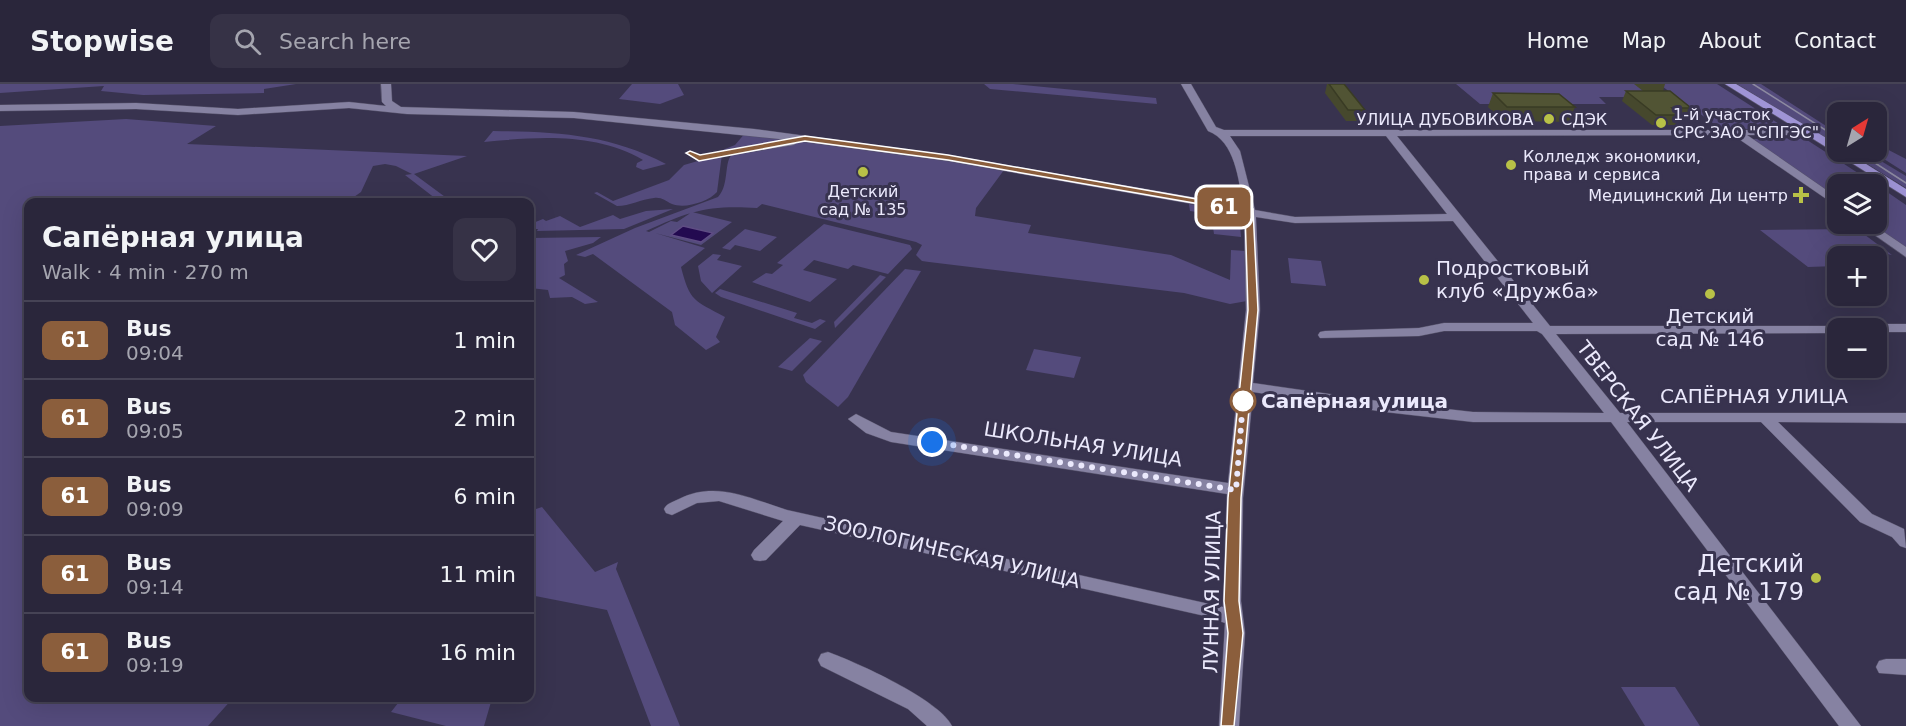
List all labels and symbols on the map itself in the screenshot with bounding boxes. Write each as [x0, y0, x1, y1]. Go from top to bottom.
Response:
north arrow [1827, 102, 1887, 162]
place label: 1-й участок СРС ЗАО "СПГЭС" [1673, 105, 1819, 142]
street label: УЛИЦА ДУБОВИКОВА [1357, 110, 1533, 129]
place label: СДЭК [1561, 110, 1608, 129]
marker: СДЭК [1542, 112, 1556, 126]
marker: 1-й участок СРС ЗАО "СПГЭС" [1654, 116, 1668, 130]
place label: Колледж экономики, права и сервиса [1523, 147, 1701, 184]
marker: Колледж экономики, права и сервиса [1504, 158, 1518, 172]
marker: Детский сад № 135 [856, 165, 870, 179]
place label: Детский сад № 135 [819, 182, 907, 219]
place label: Медицинский Ди центр [1588, 186, 1788, 205]
marker: Медицинский Ди центр [1792, 186, 1810, 204]
line badge: 61 [1197, 188, 1251, 226]
place label: Подростковый клуб «Дружба» [1436, 256, 1599, 303]
marker: Подростковый клуб «Дружба» [1417, 273, 1431, 287]
marker: Детский сад № 146 [1703, 287, 1717, 301]
place label: Детский сад № 146 [1656, 304, 1764, 351]
street label: ТВЕРСКАЯ УЛИЦА [1571, 335, 1704, 496]
street label: САПЁРНАЯ УЛИЦА [1660, 384, 1848, 408]
marker: Сапёрная улица [1230, 388, 1256, 414]
place label: Сапёрная улица [1261, 389, 1448, 413]
street label: ШКОЛЬНАЯ УЛИЦА [982, 416, 1184, 472]
your location [917, 427, 947, 457]
street label: ЛУННАЯ УЛИЦА [1199, 510, 1225, 674]
street label: ЗООЛОГИЧЕСКАЯ УЛИЦА [822, 511, 1083, 593]
place label: Детский сад № 179 [1673, 550, 1804, 606]
marker: Детский сад № 179 [1809, 571, 1823, 585]

